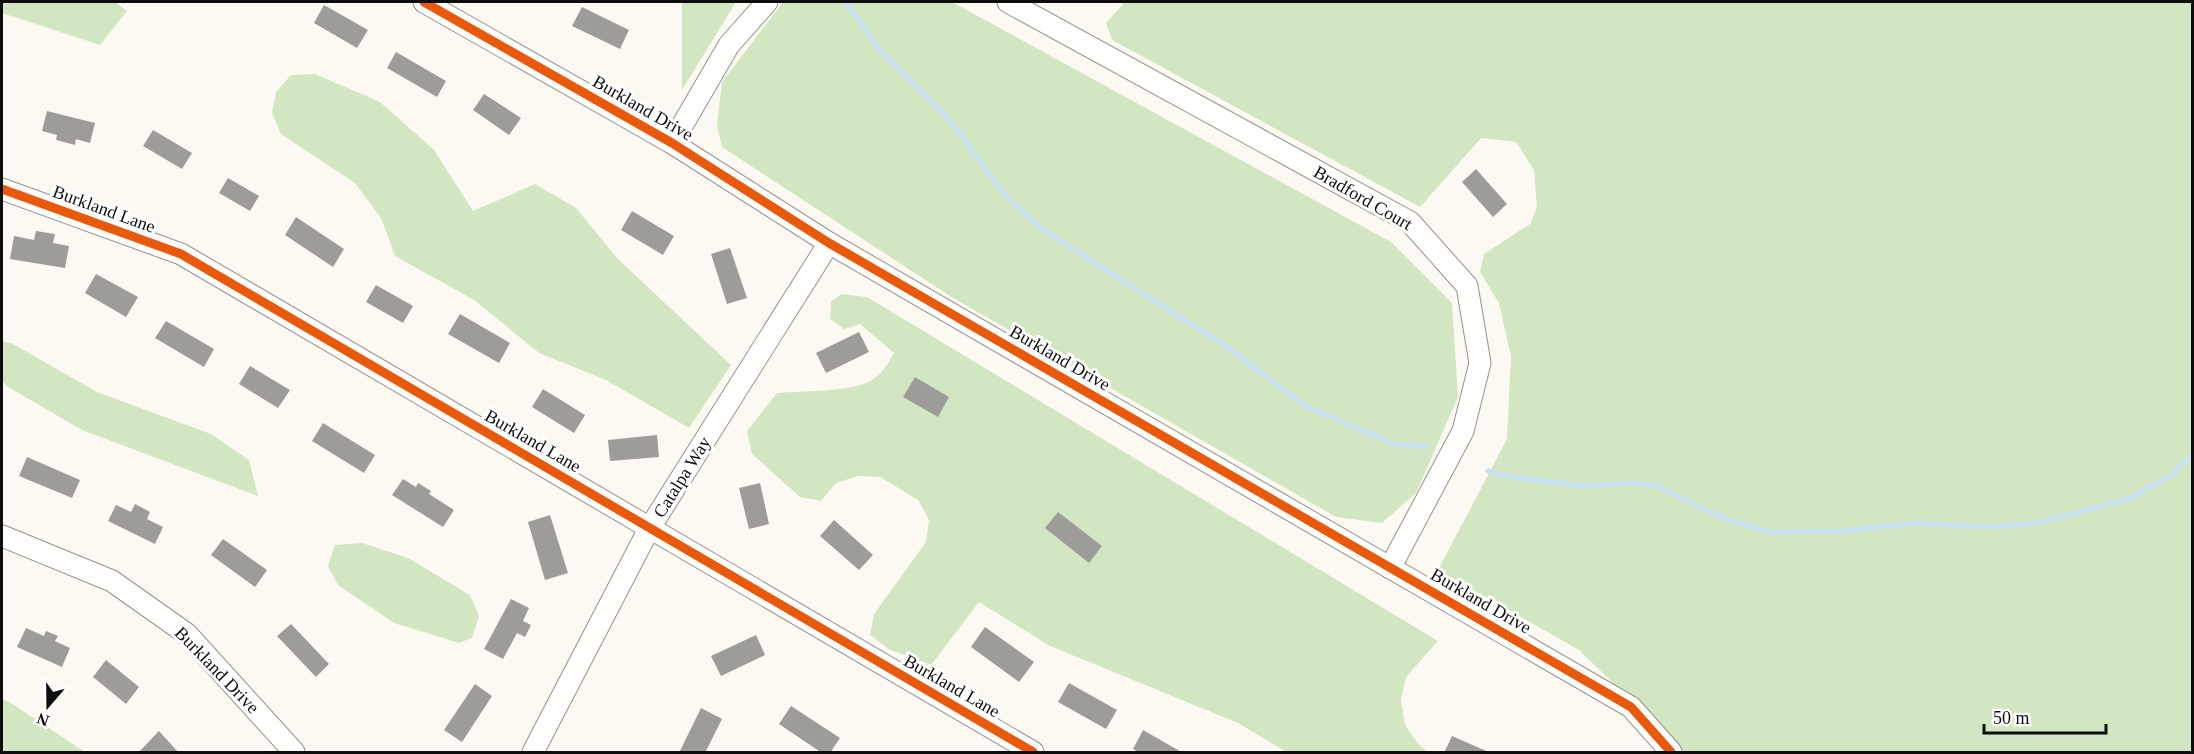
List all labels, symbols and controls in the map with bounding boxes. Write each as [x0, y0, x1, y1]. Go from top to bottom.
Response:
street label: Burkland Drive [589, 71, 697, 145]
street label: Bradford Court [1310, 162, 1416, 234]
street label: Burkland Lane [50, 181, 158, 237]
street label: Burkland Drive [1006, 321, 1114, 395]
street label: Burkland Lane [481, 405, 585, 477]
street label: Catalpa Way [649, 433, 715, 521]
street label: Burkland Drive [1427, 564, 1535, 638]
street label: Burkland Drive [171, 623, 263, 717]
street label: Burkland Lane [900, 650, 1004, 722]
north arrow [18, 676, 78, 736]
scale bar [1984, 697, 2106, 735]
text: 50 m [1993, 708, 2030, 728]
text: N [34, 710, 51, 730]

